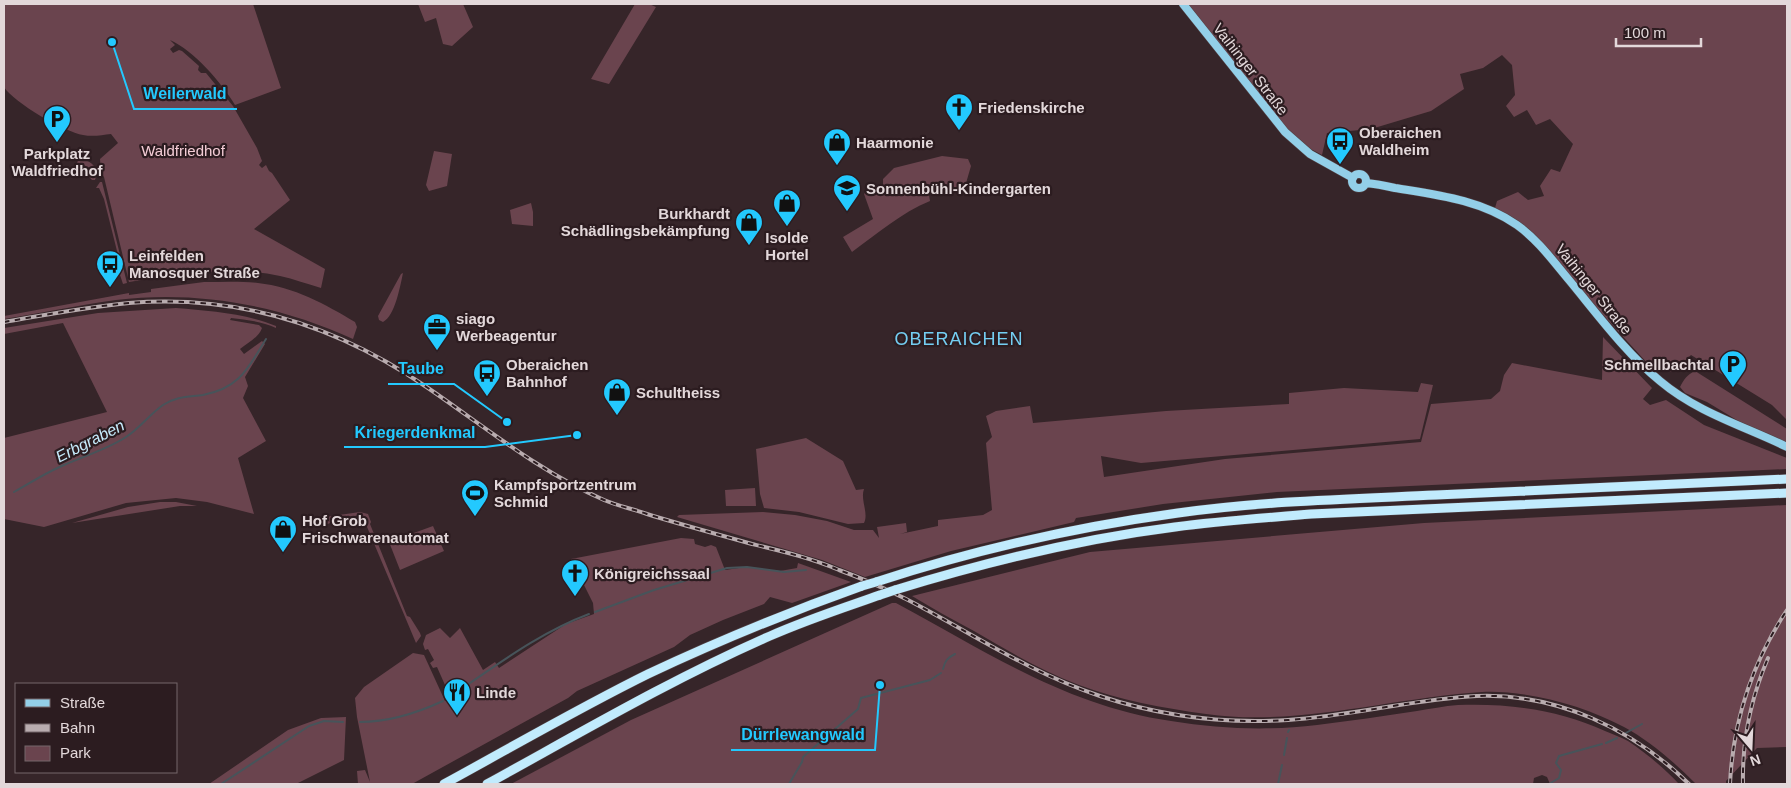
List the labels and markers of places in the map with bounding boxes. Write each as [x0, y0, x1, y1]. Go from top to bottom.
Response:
callout: Weilerwald [134, 78, 237, 109]
church icon: Friedenskirche [944, 92, 974, 131]
place label: Friedenskirche [978, 99, 1085, 116]
parking icon: Parkplatz Waldfriedhof [42, 104, 72, 143]
place label: Oberaichen Waldheim [1359, 124, 1442, 158]
bus stop icon: Oberaichen Waldheim [1325, 126, 1355, 165]
shop icon: Haarmonie [822, 127, 852, 166]
place label: Haarmonie [856, 134, 934, 151]
place label: Parkplatz Waldfriedhof [11, 145, 104, 179]
school or university icon: Sonnenbühl-Kindergarten [832, 173, 862, 212]
place label: Sonnenbühl-Kindergarten [866, 180, 1051, 197]
shop icon: Isolde Hortel [772, 188, 802, 227]
place label: Burkhardt Schädlingsbekämpfung [561, 205, 730, 239]
shop icon: Burkhardt Schädlingsbekämpfung [734, 207, 764, 246]
place label: Isolde Hortel [765, 229, 809, 263]
place label: Leinfelden Manosquer Straße [129, 247, 260, 281]
bus stop icon: Leinfelden Manosquer Straße [95, 249, 125, 288]
place label: siago Werbeagentur [456, 310, 557, 344]
office icon: siago Werbeagentur [422, 312, 452, 351]
parking icon: Schmellbachtal [1718, 349, 1748, 388]
callout: Taube [388, 353, 454, 384]
place label: Oberaichen Bahnhof [506, 356, 589, 390]
place label: Schmellbachtal [1604, 356, 1714, 373]
bus stop icon: Oberaichen Bahnhof [472, 358, 502, 397]
shop icon: Schultheiss [602, 377, 632, 416]
place label: Schultheiss [636, 384, 720, 401]
callout: Kriegerdenkmal [344, 416, 485, 447]
place label: Kampfsportzentrum Schmid [494, 476, 637, 510]
sports icon: Kampfsportzentrum Schmid [460, 478, 490, 517]
place label: Hof Grob Frischwarenautomat [302, 512, 449, 546]
shop icon: Hof Grob Frischwarenautomat [268, 514, 298, 553]
church icon: Königreichssaal [560, 558, 590, 597]
place label: Königreichssaal [594, 565, 710, 582]
restaurant icon: Linde [442, 677, 472, 716]
place label: Linde [476, 684, 516, 701]
callout: Dürrlewangwald [731, 719, 875, 750]

